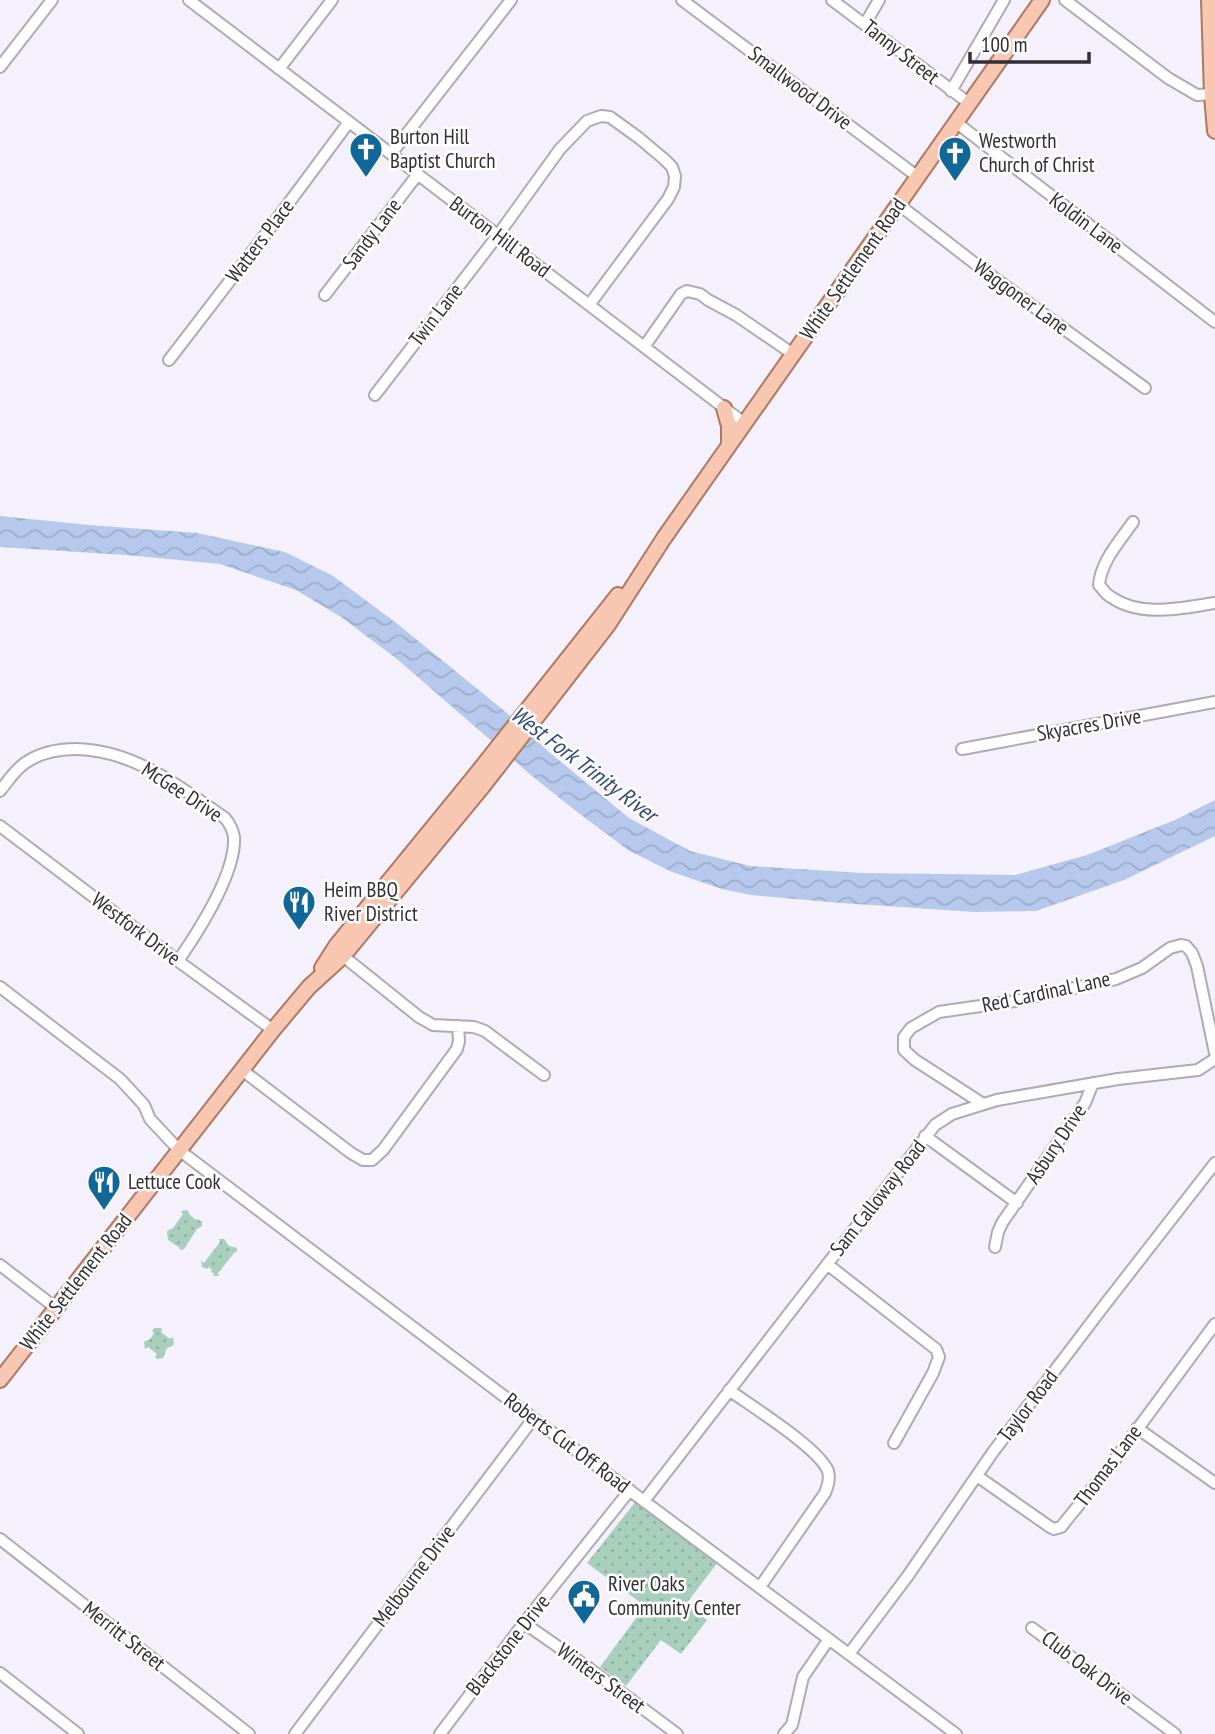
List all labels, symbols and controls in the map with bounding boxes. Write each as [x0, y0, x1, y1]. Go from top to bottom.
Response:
street label: Tanny Street [858, 13, 945, 90]
scale bar [970, 21, 1089, 65]
text: 100 m [981, 31, 1027, 58]
street label: Smallwood Drive [743, 40, 858, 135]
place label: Burton Hill Baptist Church [390, 123, 496, 174]
place label: Westworth Church of Christ [979, 127, 1095, 178]
church icon: Burton Hill Baptist Church [347, 130, 385, 179]
church icon: Westworth Church of Christ [936, 134, 974, 183]
street label: Koldin Lane [1044, 186, 1129, 259]
street label: Burton Hill Road [444, 190, 556, 283]
street label: Sandy Lane [336, 193, 407, 275]
street label: White Settlement Road [794, 193, 912, 345]
street label: Watters Place [219, 194, 300, 288]
street label: Waggoner Lane [968, 253, 1074, 340]
street label: Twin Lane [403, 278, 469, 352]
water label: West Fork Trinity River [505, 699, 666, 830]
street label: Skyacres Drive [1035, 702, 1143, 747]
street label: McGee Drive [137, 755, 228, 828]
place label: Heim BBQ River District [324, 876, 418, 927]
restaurant icon: Heim BBQ River District [280, 883, 318, 932]
street label: Westfork Drive [86, 886, 186, 971]
street label: Red Cardinal Lane [979, 965, 1112, 1018]
street label: Asbury Drive [1019, 1098, 1092, 1189]
street label: Sam Calloway Road [824, 1134, 931, 1261]
restaurant icon: Lettuce Cook [85, 1163, 123, 1212]
place label: Lettuce Cook [128, 1168, 221, 1195]
street label: White Settlement Road [14, 1208, 138, 1356]
street label: Taylor Road [992, 1364, 1064, 1447]
street label: Roberts Cut Off Road [499, 1386, 636, 1499]
street label: Thomas Lane [1068, 1419, 1147, 1512]
street label: Melbourne Drive [367, 1519, 461, 1632]
place label: River Oaks Community Center [608, 1570, 741, 1621]
public building icon: River Oaks Community Center [565, 1577, 603, 1626]
street label: Blackstone Drive [460, 1589, 556, 1701]
street label: Merritt Street [78, 1595, 171, 1676]
street label: Club Oak Drive [1036, 1625, 1138, 1711]
street label: Winters Street [552, 1636, 651, 1719]

